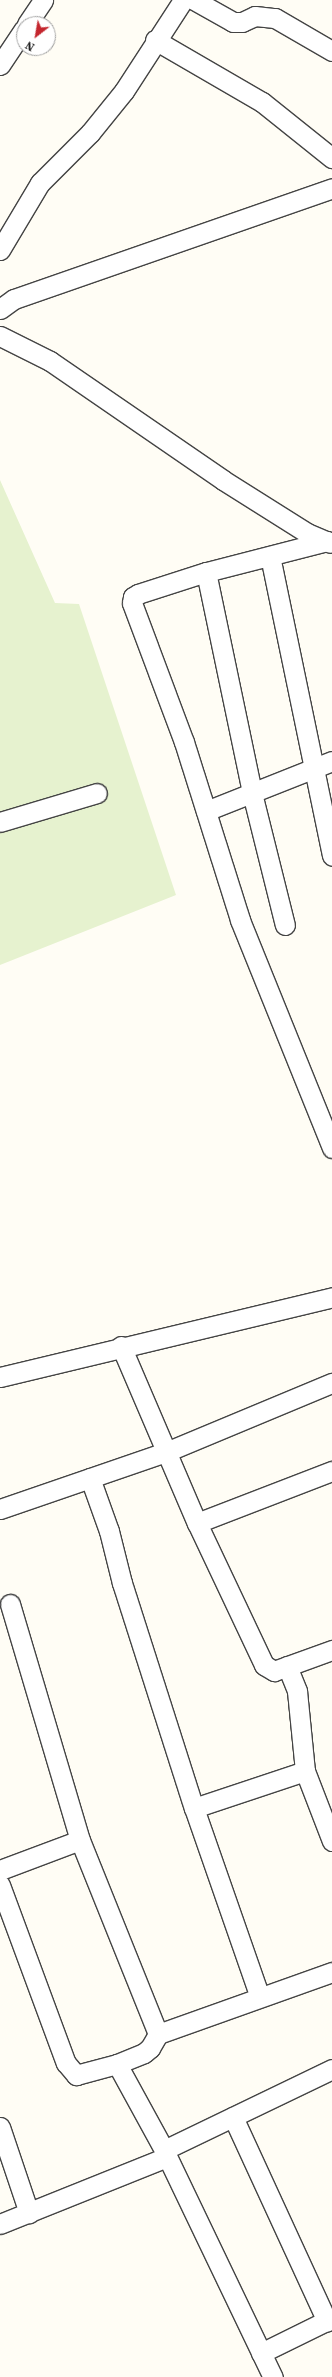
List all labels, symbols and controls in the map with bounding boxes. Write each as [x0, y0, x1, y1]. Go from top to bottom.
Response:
north arrow [16, 16, 56, 56]
text: N [23, 37, 37, 54]

